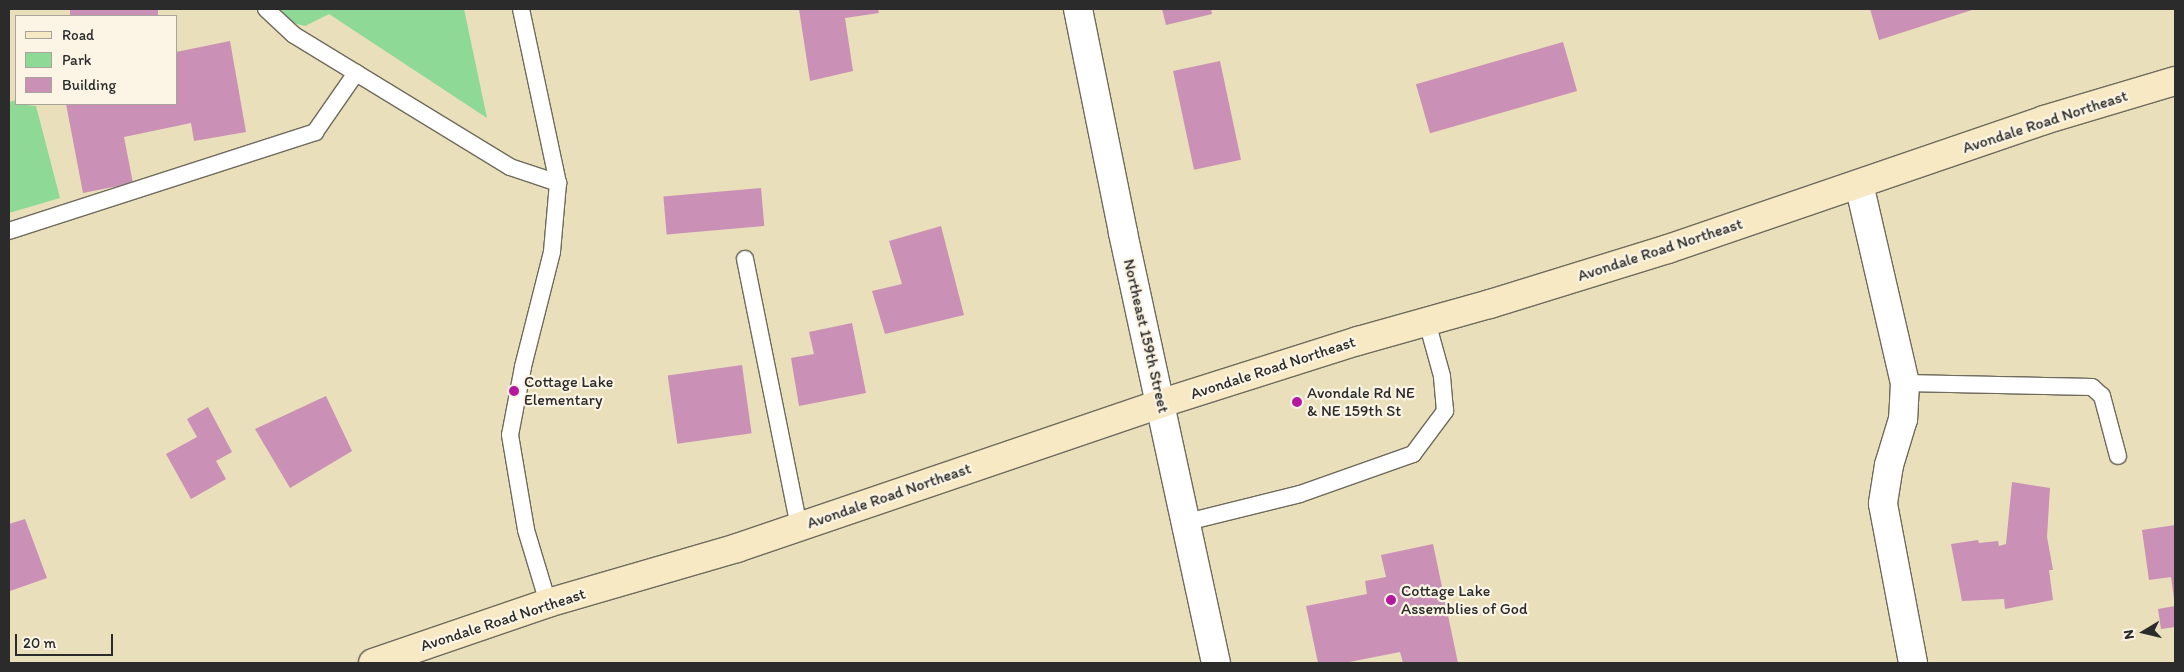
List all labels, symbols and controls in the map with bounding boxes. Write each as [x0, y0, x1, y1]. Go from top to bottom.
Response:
legend [15, 15, 178, 105]
text: Road [62, 26, 94, 44]
text: Park [62, 51, 92, 69]
text: Building [62, 76, 116, 94]
street label: Avondale Road Northeast [1960, 86, 2130, 158]
street label: Avondale Road Northeast [1575, 214, 1745, 286]
street label: Northeast 159th Street [1119, 257, 1173, 415]
street label: Avondale Road Northeast [1188, 332, 1358, 404]
place label: Cottage Lake Elementary [524, 372, 614, 410]
place label: Avondale Rd NE & NE 159th St [1307, 383, 1415, 421]
marker: Cottage Lake Elementary [508, 385, 520, 397]
marker: Avondale Rd NE & NE 159th St [1291, 396, 1303, 408]
street label: Avondale Road Northeast [804, 459, 974, 533]
place label: Cottage Lake Assemblies of God [1401, 581, 1528, 619]
street label: Avondale Road Northeast [418, 584, 588, 656]
marker: Cottage Lake Assemblies of God [1385, 594, 1397, 606]
north arrow [2119, 607, 2169, 657]
scale bar [18, 624, 115, 656]
text: N [2120, 628, 2138, 640]
text: 20 m [23, 634, 56, 652]

